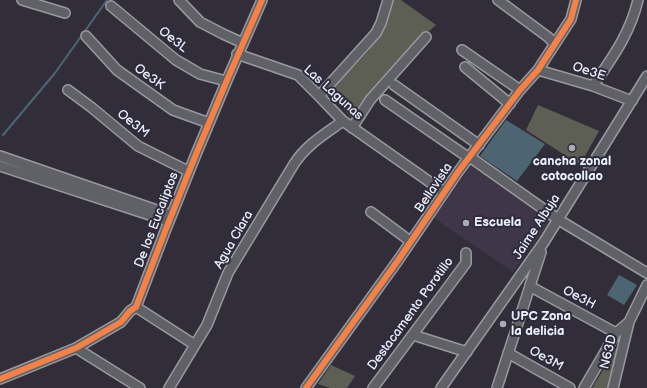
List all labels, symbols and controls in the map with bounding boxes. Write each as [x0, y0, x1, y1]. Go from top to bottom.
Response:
street label: Oe3L [155, 24, 191, 56]
street label: Oe3E [570, 59, 608, 85]
street label: Oe3K [131, 61, 167, 93]
street label: Las Lagunas [300, 62, 366, 124]
street label: Oe3M [114, 107, 152, 141]
marker: cancha zonal cotocollao [567, 143, 577, 153]
place label: cancha zonal cotocollao [533, 154, 611, 185]
street label: Bellavista [412, 160, 456, 216]
street label: De los Eucaliptos [132, 170, 182, 270]
street label: Jaime Albuja [510, 191, 564, 263]
street label: Agua Clara [211, 208, 257, 272]
place label: Escuela [474, 215, 521, 231]
marker: Escuela [461, 218, 471, 228]
street label: Destacamento Porotillo [365, 254, 457, 374]
street label: Oe3H [560, 283, 598, 313]
place label: UPC Zona la delicia [511, 309, 571, 340]
marker: UPC Zona la delicia [498, 319, 508, 329]
street label: N63D [597, 333, 621, 371]
street label: Oe3M [526, 343, 566, 375]

